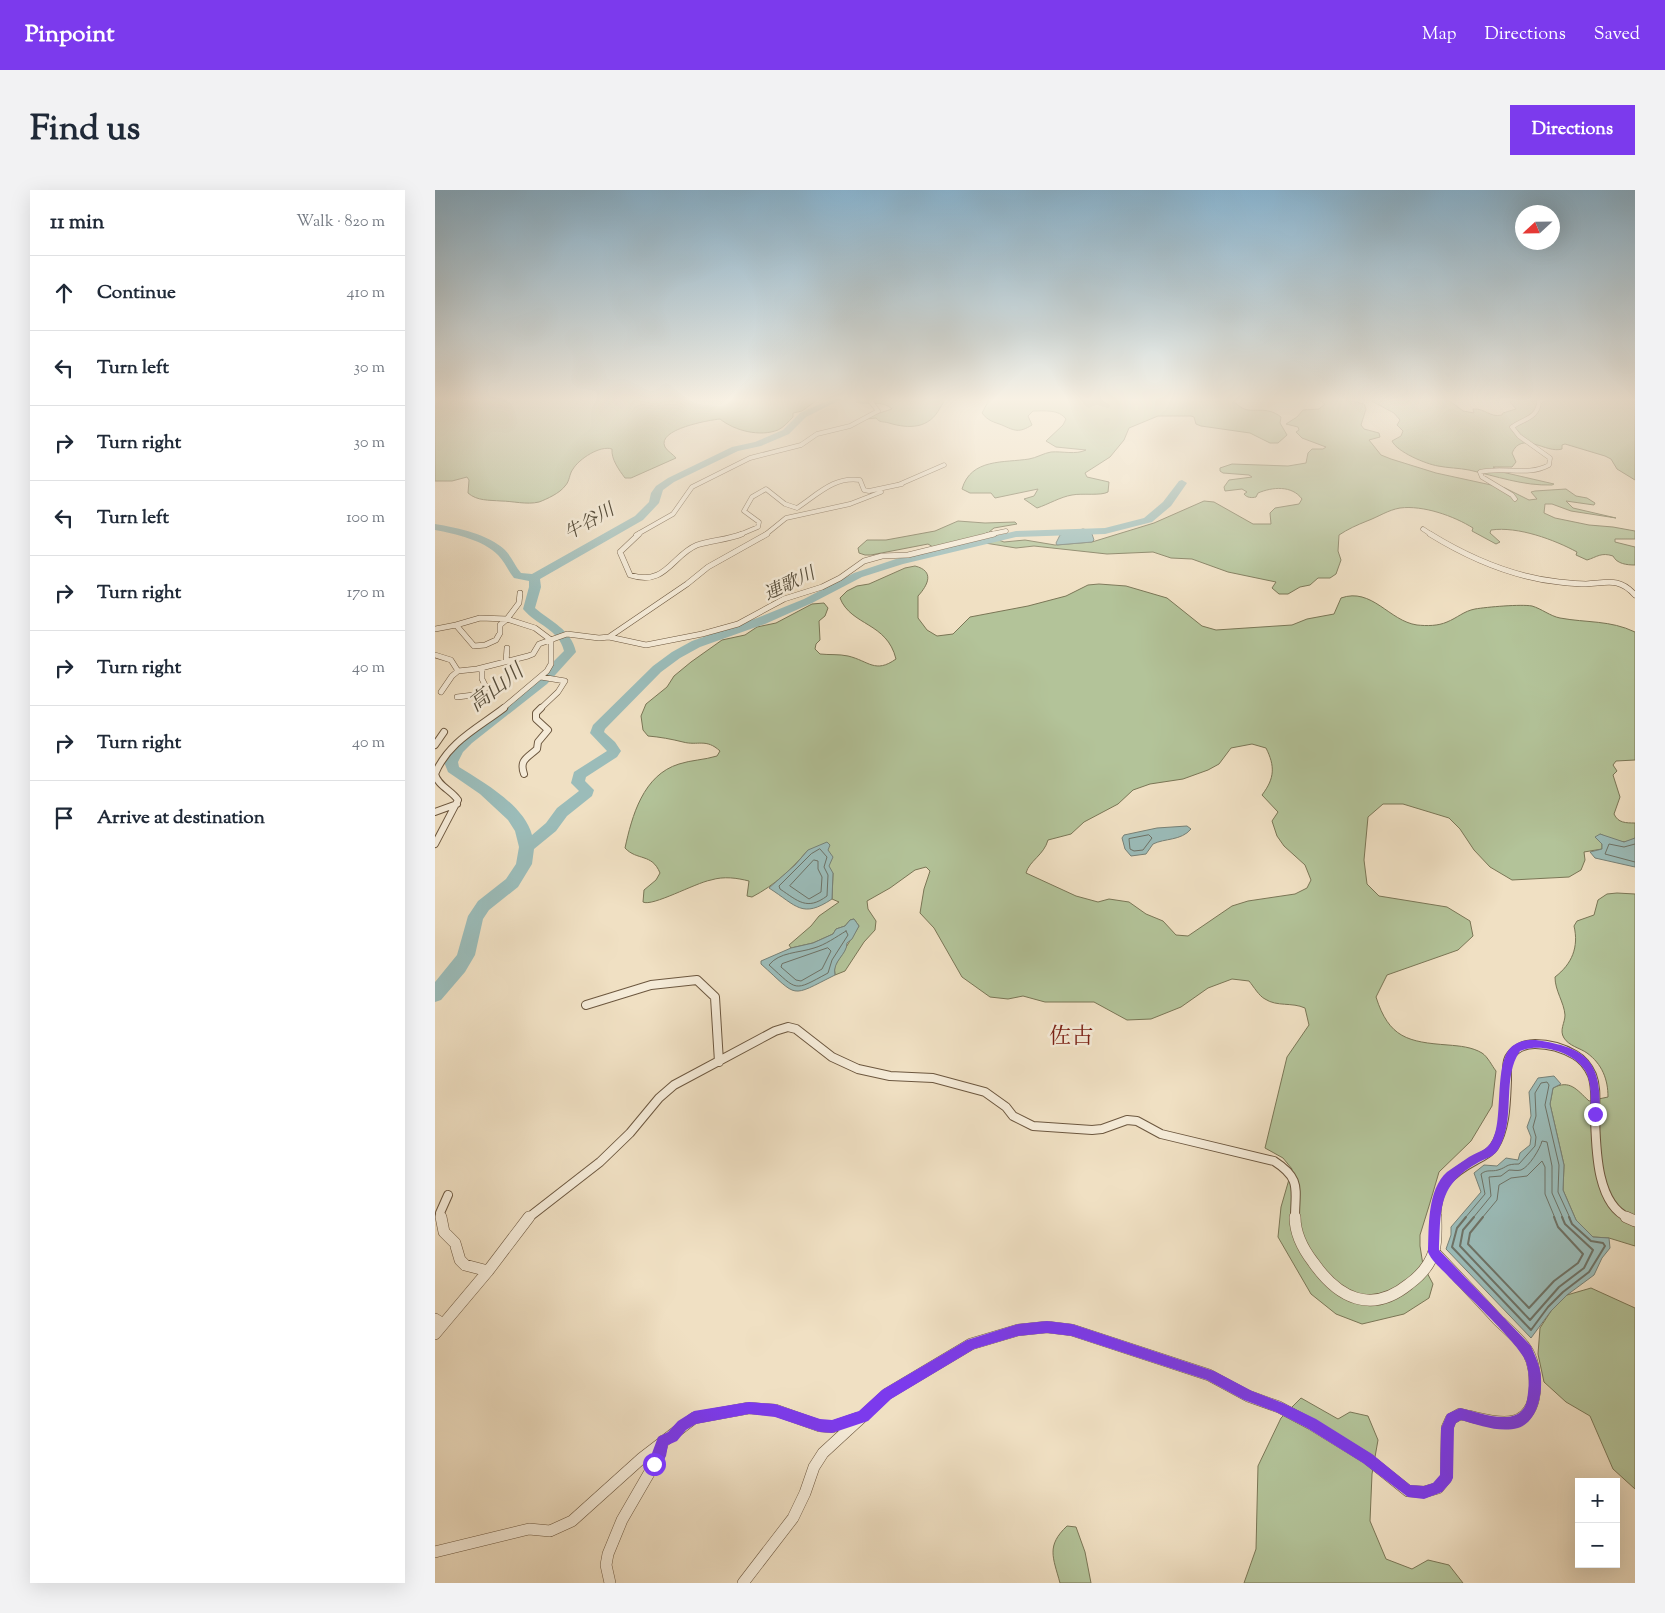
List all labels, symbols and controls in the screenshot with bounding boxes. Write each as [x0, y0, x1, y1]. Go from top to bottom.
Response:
text: Pinpoint [25, 18, 114, 52]
text: Map [1422, 22, 1457, 48]
text: Directions [1485, 22, 1566, 48]
text: Saved [1594, 22, 1640, 48]
text: Find us [30, 105, 140, 156]
button: Directions [1510, 105, 1635, 155]
north arrow [1515, 205, 1560, 250]
text: 11 min [50, 208, 105, 238]
text: Walk · 820 m [296, 211, 385, 234]
icon: ahead [50, 279, 78, 307]
text: Continue [97, 280, 176, 307]
text: 410 m [347, 282, 385, 305]
icon: left [50, 354, 78, 382]
text: Turn left [97, 355, 169, 382]
text: 30 m [354, 357, 385, 380]
icon: right [50, 429, 78, 457]
text: Turn right [97, 430, 181, 457]
text: 30 m [354, 432, 385, 455]
water label: 牛谷川 [560, 497, 622, 548]
icon: left [50, 504, 78, 532]
text: Turn left [97, 505, 169, 532]
text: 100 m [346, 507, 385, 530]
water label: 連歌川 [760, 561, 822, 608]
icon: right [50, 579, 78, 607]
text: Turn right [97, 580, 181, 607]
text: 170 m [347, 582, 385, 605]
icon: right [50, 654, 78, 682]
text: Turn right [97, 655, 181, 682]
text: 40 m [352, 657, 385, 680]
water label: 高山川 [463, 657, 533, 720]
icon: right [50, 729, 78, 757]
text: Turn right [97, 730, 181, 757]
text: 40 m [352, 732, 385, 755]
icon: arrive [50, 804, 78, 832]
text: Arrive at destination [97, 805, 265, 832]
district label: 佐古 [1049, 1022, 1093, 1054]
route end [1584, 1103, 1607, 1126]
route start [643, 1453, 666, 1476]
map controls [1575, 1478, 1620, 1568]
button: + [1575, 1478, 1620, 1523]
button: − [1575, 1523, 1620, 1568]

